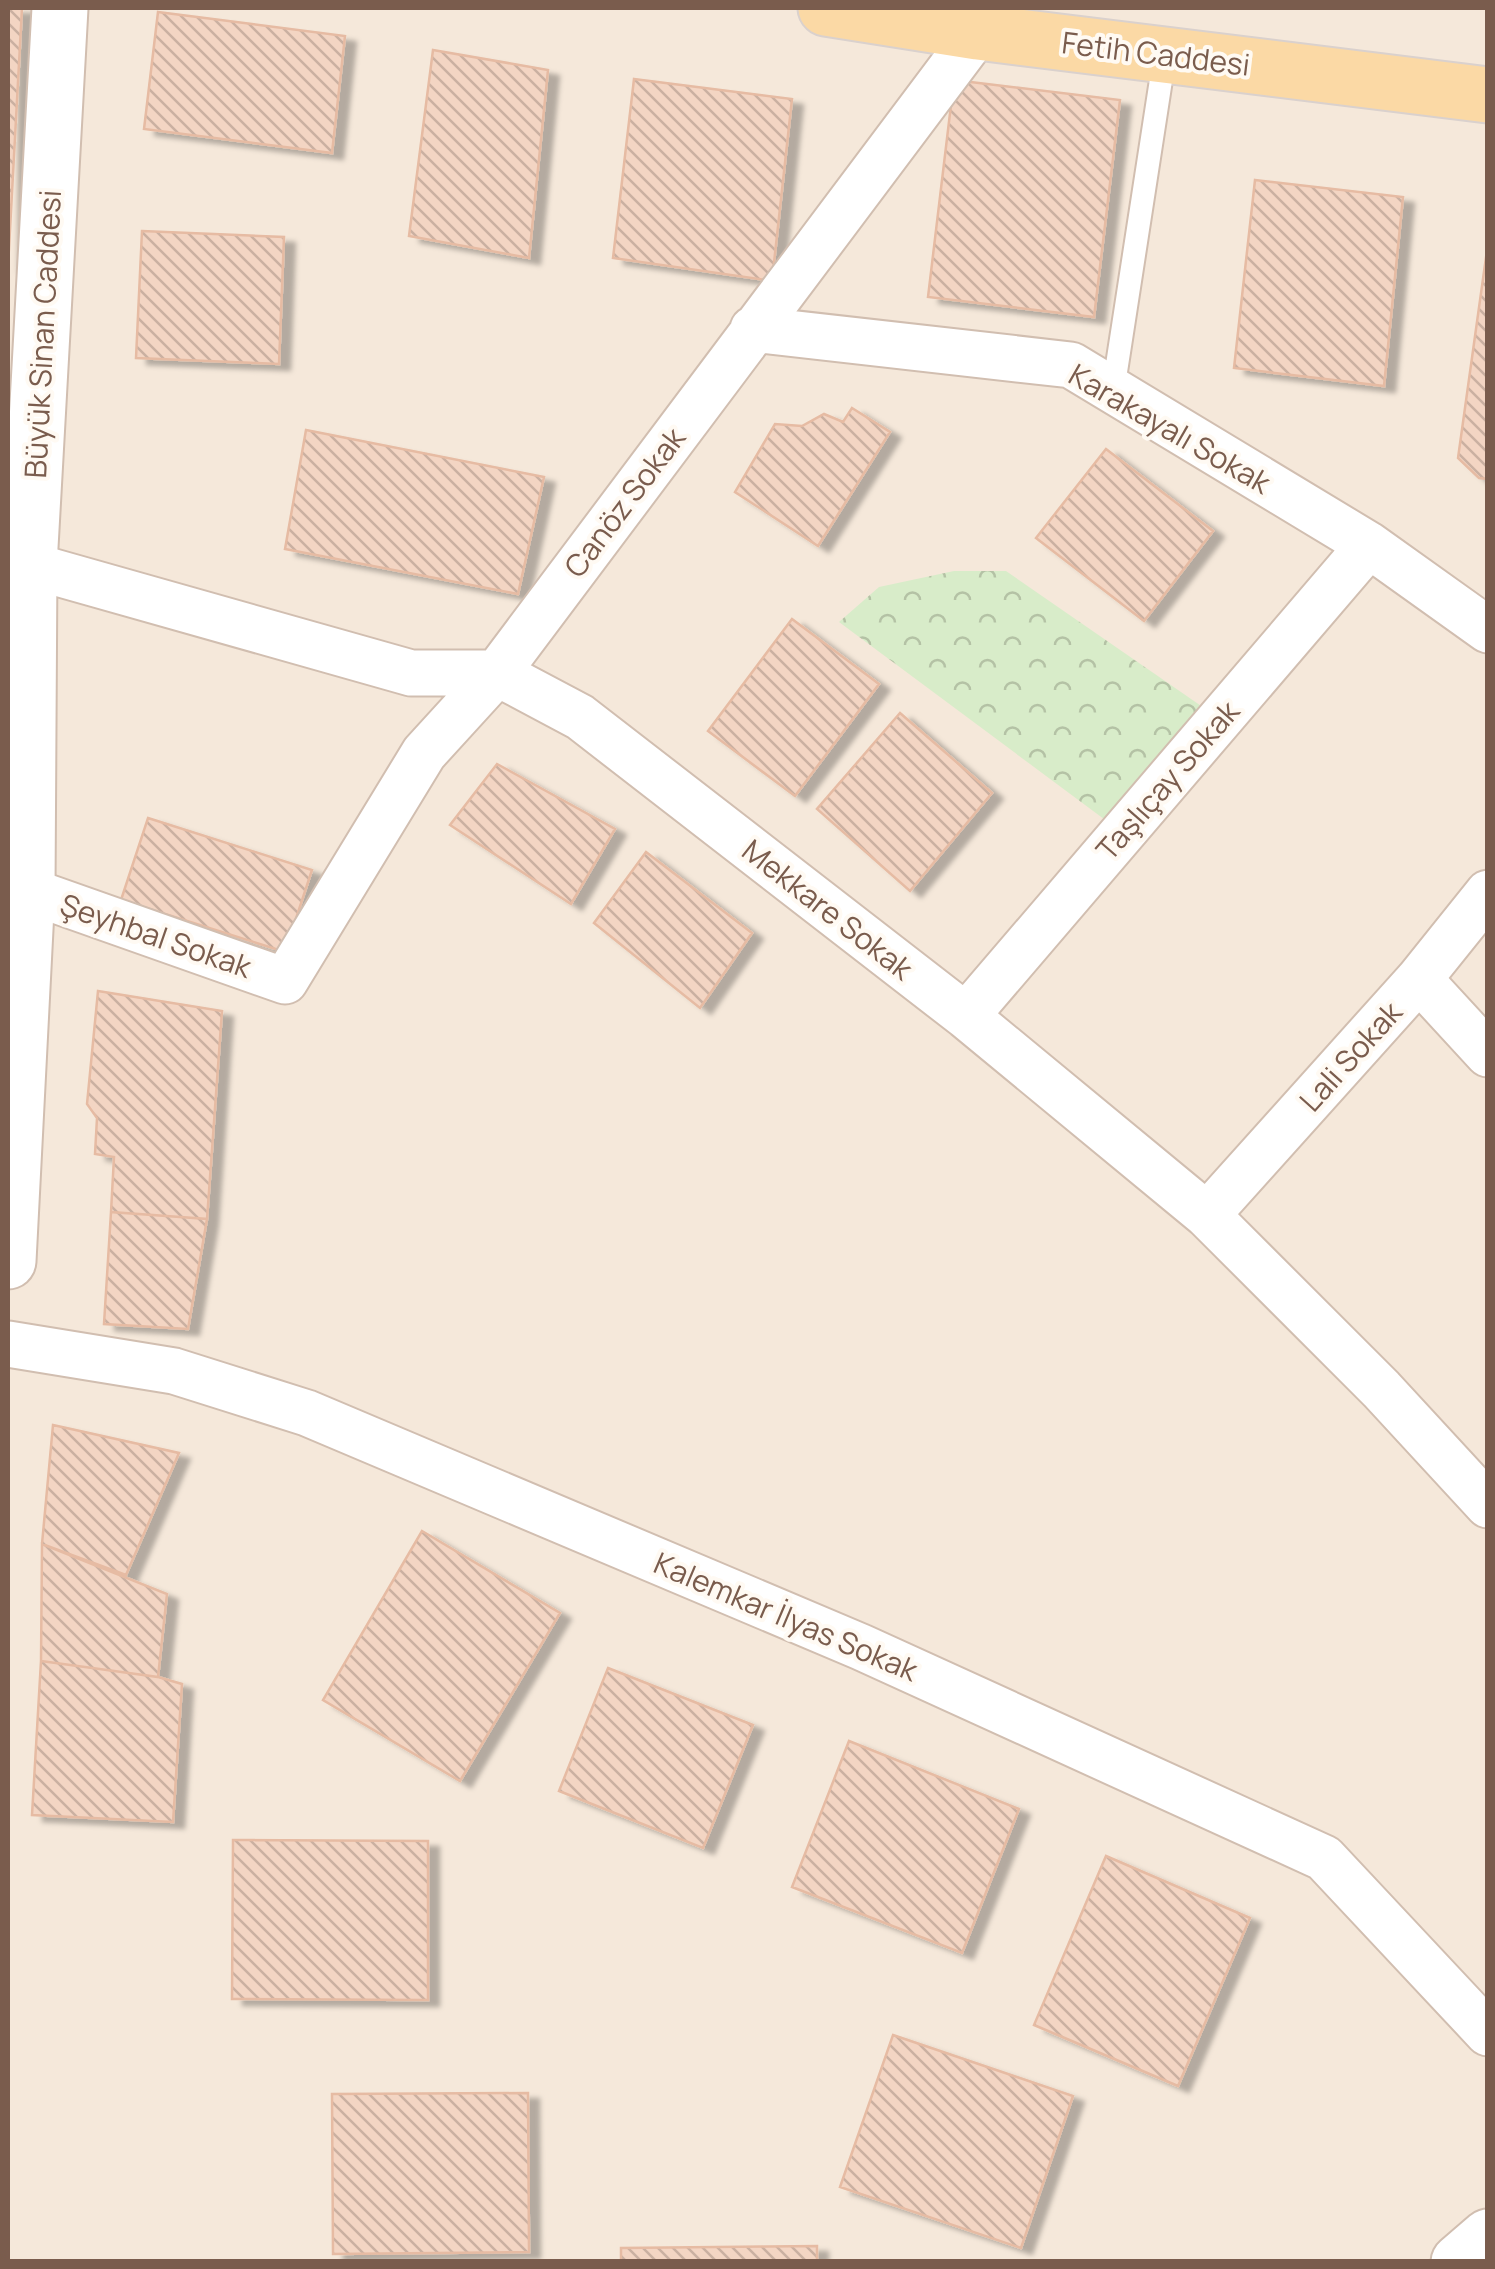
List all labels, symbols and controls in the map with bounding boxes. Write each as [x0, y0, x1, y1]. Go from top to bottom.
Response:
street label: Fetih Caddesi [1060, 21, 1252, 85]
street label: Büyük Sinan Caddesi [14, 189, 70, 479]
street label: Karakayalı Sokak [1062, 354, 1279, 503]
street label: Canöz Sokak [554, 418, 694, 585]
street label: Taşlıçay Sokak [1086, 691, 1248, 869]
street label: Mekkare Sokak [734, 829, 923, 989]
street label: Şeyhbal Sokak [55, 883, 258, 987]
street label: Lali Sokak [1290, 991, 1411, 1120]
street label: Kalemkar İlyas Sokak [648, 1542, 925, 1691]

